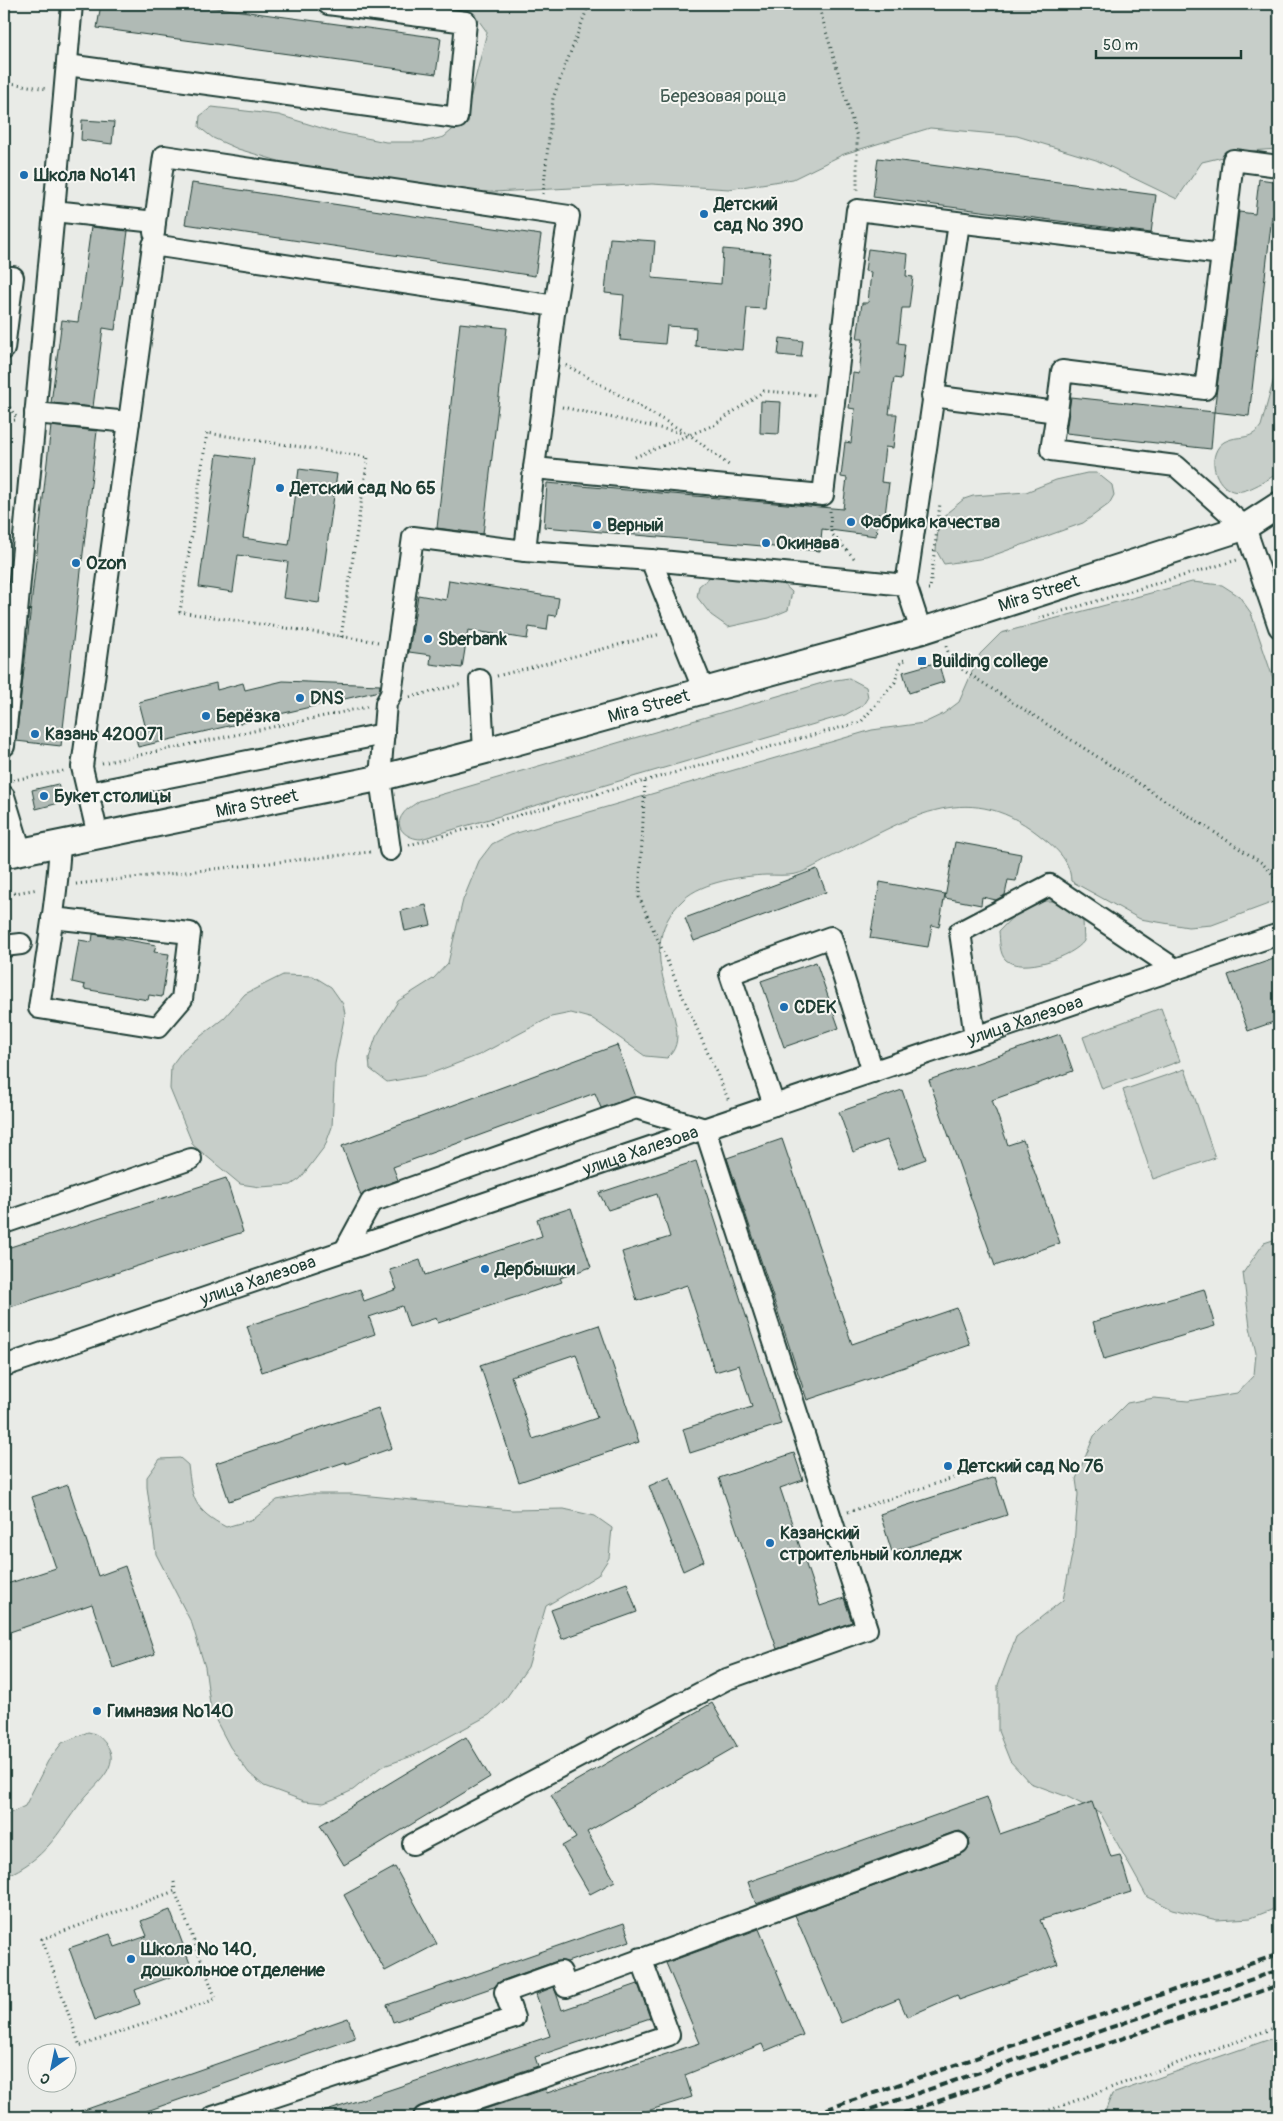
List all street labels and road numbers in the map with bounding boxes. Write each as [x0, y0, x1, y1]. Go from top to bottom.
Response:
street label: Mira Street [995, 570, 1083, 617]
street label: Mira Street [605, 684, 693, 728]
street label: Mira Street [214, 784, 301, 823]
street label: улица Халезова [963, 990, 1086, 1051]
street label: улица Халезова [579, 1121, 701, 1181]
street label: улица Халезова [196, 1250, 319, 1311]

